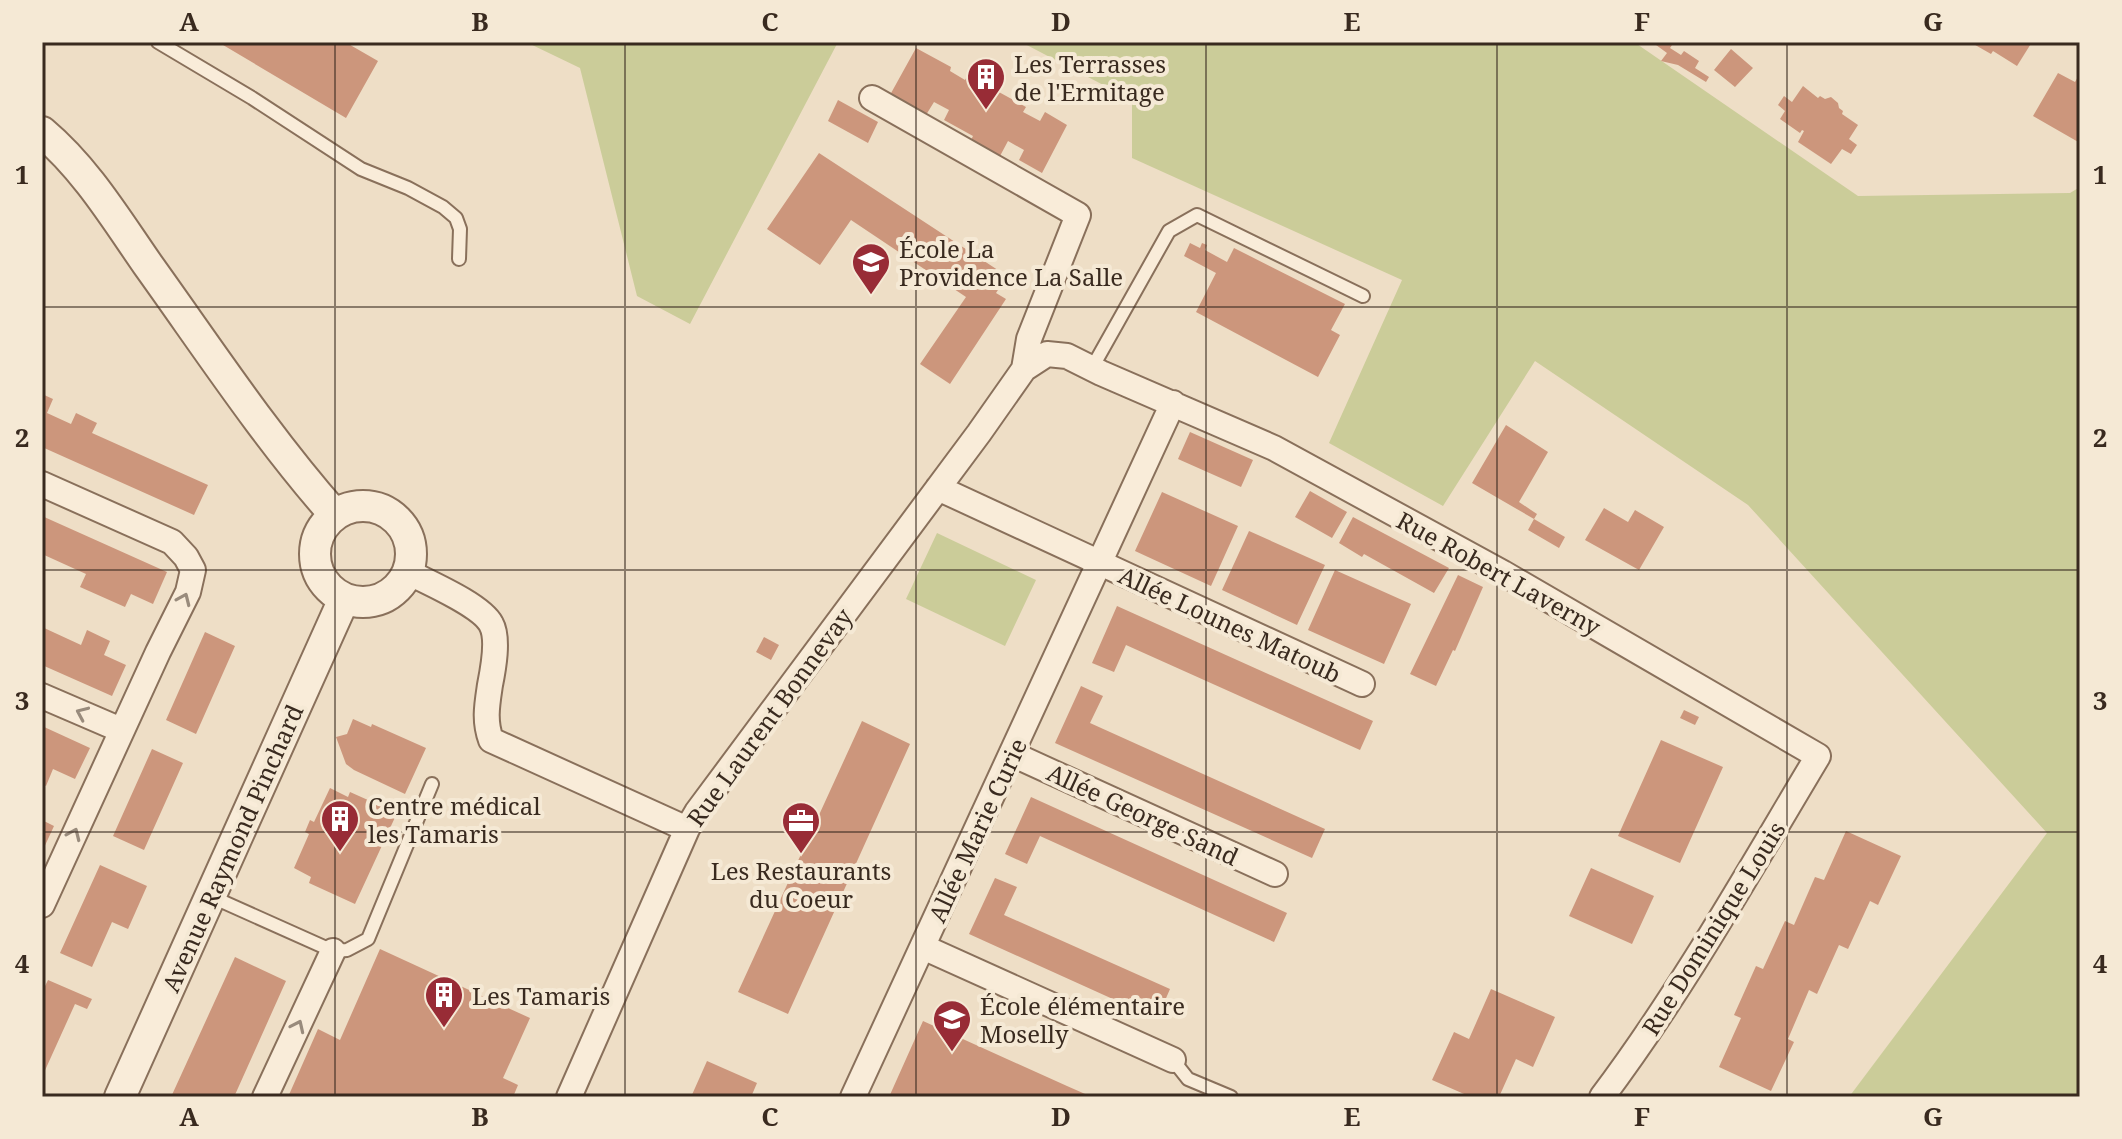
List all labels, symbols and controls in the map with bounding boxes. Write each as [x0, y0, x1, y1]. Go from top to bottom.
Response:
text: A [179, 3, 199, 39]
text: B [471, 3, 489, 39]
text: C [761, 3, 779, 39]
text: D [1051, 3, 1071, 39]
text: E [1344, 3, 1361, 39]
text: F [1634, 3, 1650, 39]
text: G [1923, 3, 1943, 39]
place label: Les Terrasses de l'Ermitage [1014, 47, 1166, 108]
building icon: Les Terrasses de l'Ermitage [965, 56, 1007, 111]
text: 1 [15, 156, 29, 192]
text: 1 [2093, 156, 2107, 192]
place label: École La Providence La Salle [899, 232, 1123, 293]
school or university icon: École La Providence La Salle [850, 241, 892, 296]
text: 2 [15, 419, 29, 455]
text: 2 [2093, 419, 2107, 455]
street label: Rue Robert Laverny [1391, 503, 1607, 643]
street label: Allée Lounes Matoub [1114, 558, 1346, 690]
one-way arrow [174, 592, 190, 607]
street label: Rue Laurent Bonnevay [679, 601, 860, 833]
text: 3 [15, 682, 29, 718]
text: 3 [2093, 682, 2107, 718]
street label: Avenue Raymond Pinchard [154, 699, 311, 997]
one-way arrow [75, 707, 90, 723]
street label: Allée Marie Curie [920, 733, 1034, 927]
street label: Allée George Sand [1042, 755, 1244, 873]
place label: Centre médical les Tamaris [368, 789, 541, 850]
building icon: Centre médical les Tamaris [319, 798, 361, 853]
office icon: Les Restaurants du Coeur [780, 800, 822, 855]
street label: Rue Dominique Louis [1634, 815, 1792, 1041]
one-way arrow [64, 828, 80, 842]
place label: Les Restaurants du Coeur [711, 854, 891, 915]
text: 4 [15, 945, 30, 981]
text: 4 [2093, 945, 2108, 981]
building icon: Les Tamaris [423, 974, 465, 1029]
place label: Les Tamaris [472, 979, 610, 1012]
place label: École élémentaire Moselly [980, 989, 1185, 1050]
school or university icon: École élémentaire Moselly [931, 998, 973, 1053]
one-way arrow [288, 1020, 304, 1034]
text: A [179, 1098, 199, 1134]
text: B [471, 1098, 489, 1134]
text: C [761, 1098, 779, 1134]
text: D [1051, 1098, 1071, 1134]
text: E [1344, 1098, 1361, 1134]
text: F [1634, 1098, 1650, 1134]
text: G [1923, 1098, 1943, 1134]

